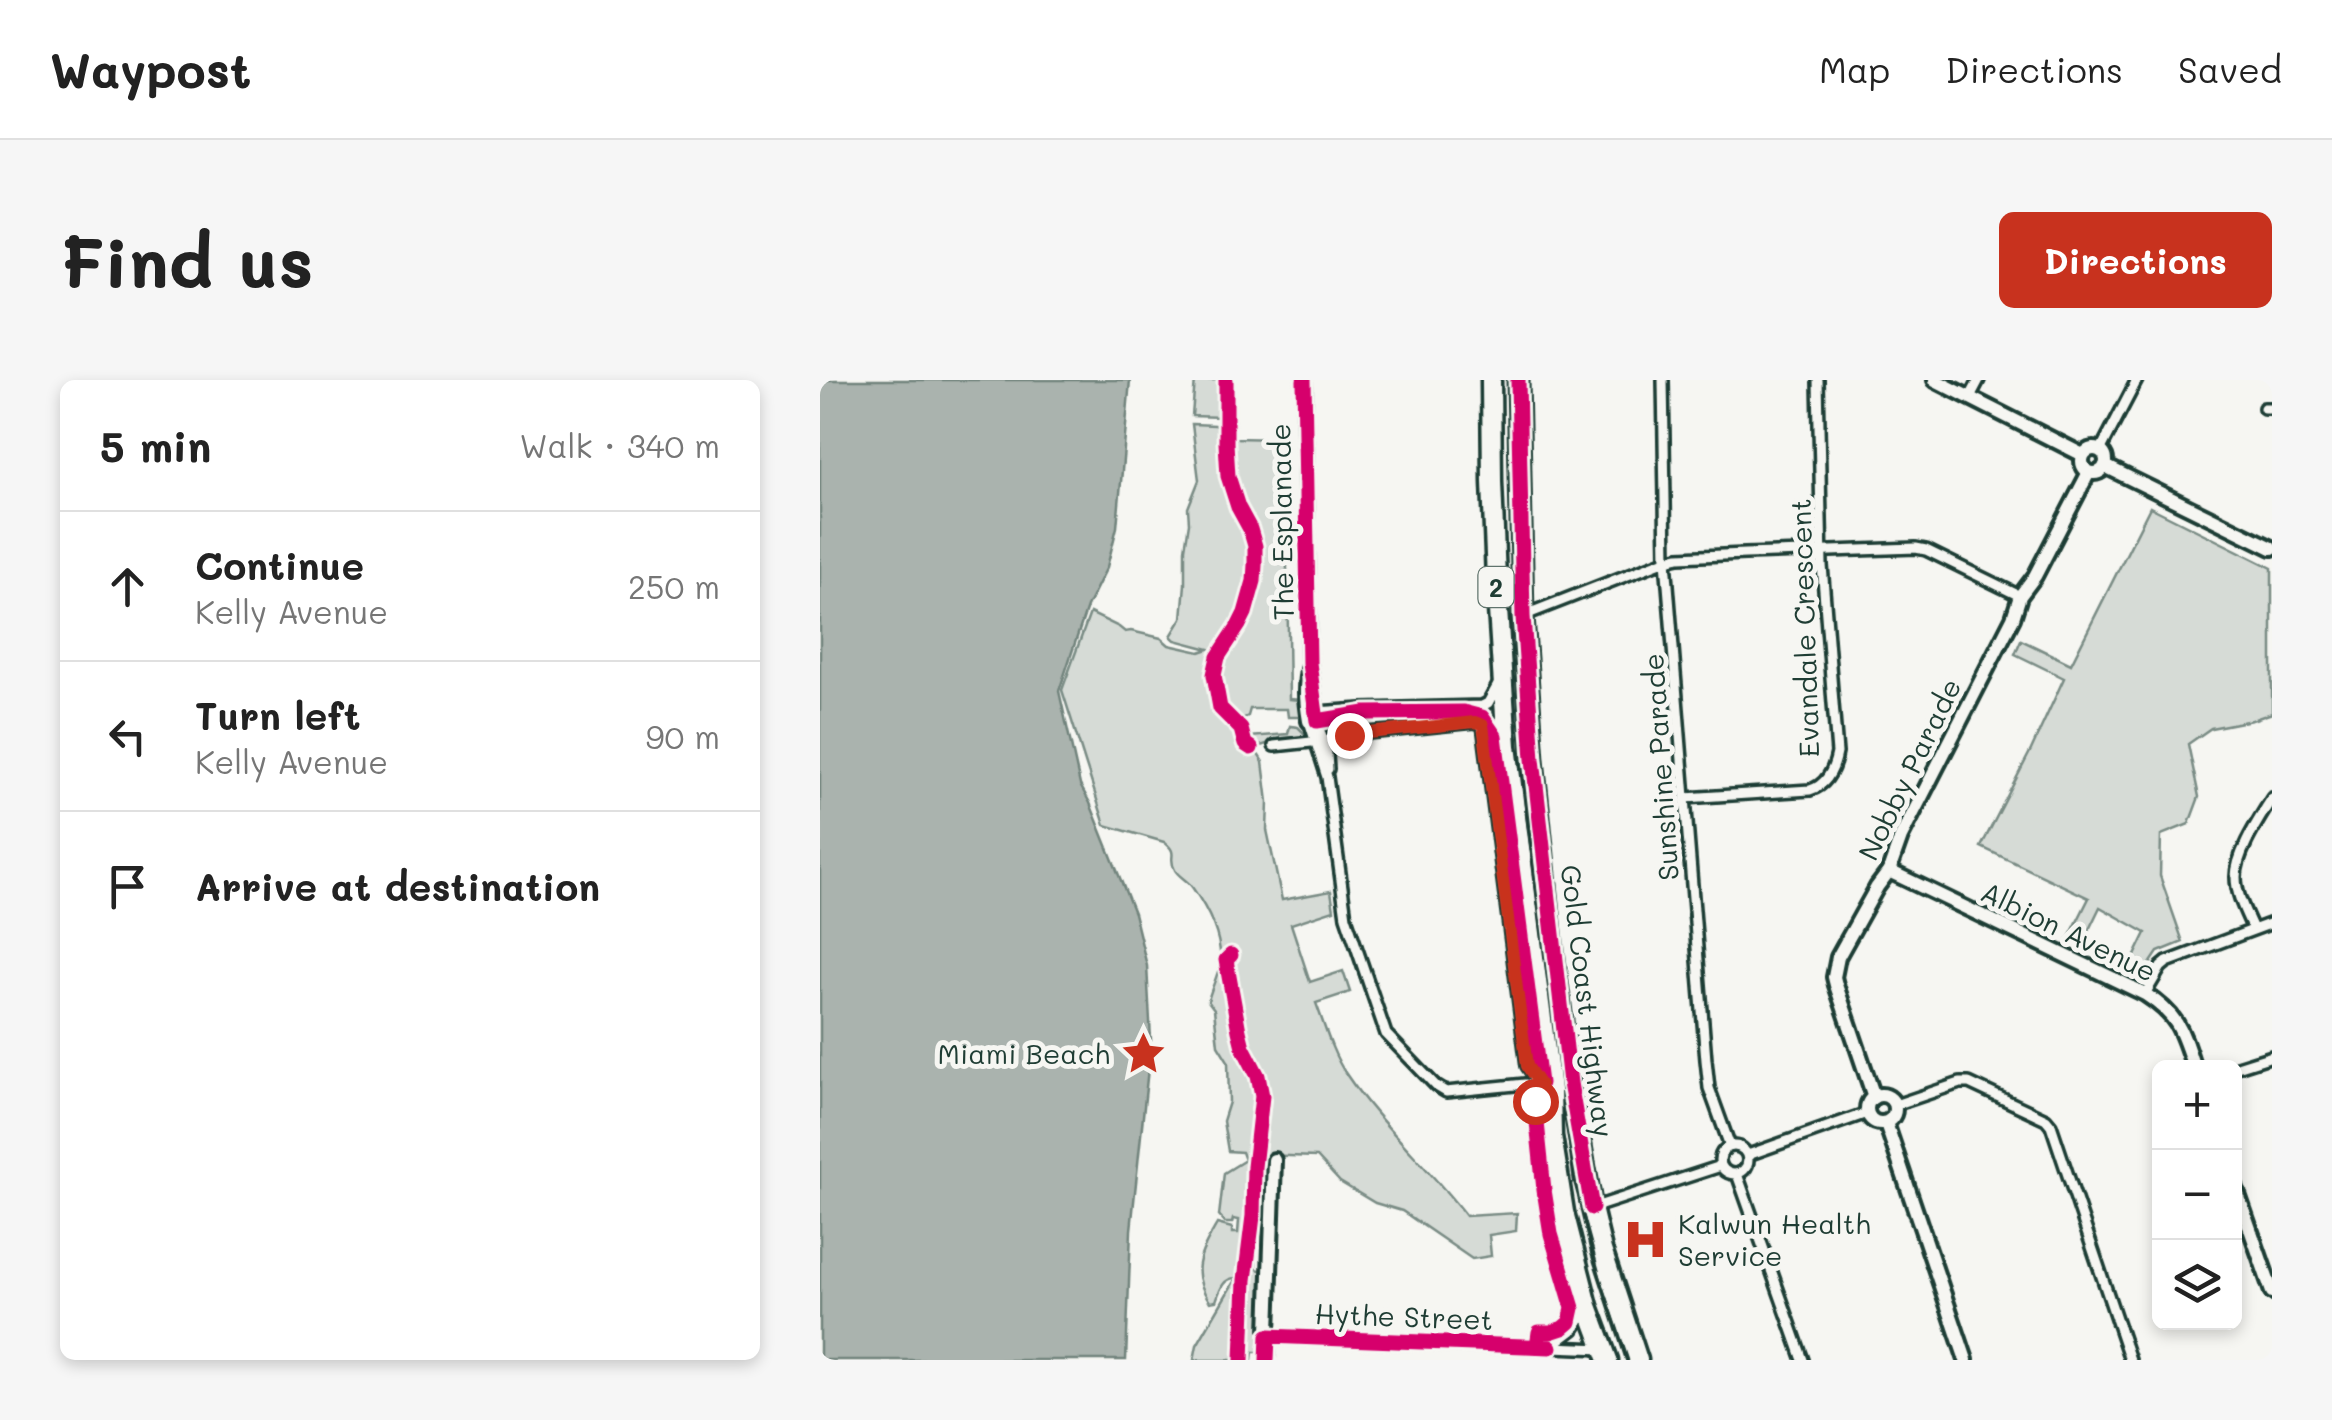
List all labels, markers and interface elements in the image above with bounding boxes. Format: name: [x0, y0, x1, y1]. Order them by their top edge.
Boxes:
text: Waypost: [50, 38, 251, 100]
text: Map: [1819, 46, 1890, 92]
text: Directions: [1945, 46, 2123, 92]
text: Saved: [2178, 46, 2282, 92]
button: Directions: [1999, 212, 2272, 308]
text: Find us: [60, 214, 314, 306]
text: 5 min: [100, 418, 211, 473]
street label: The Esplanade: [1261, 423, 1301, 621]
text: Walk · 340 m: [519, 424, 720, 466]
street label: Evandale Crescent: [1781, 498, 1827, 758]
text: Continue: [195, 540, 364, 590]
icon: ahead: [100, 559, 155, 614]
text: 250 m: [628, 565, 720, 607]
road number: 2: [1478, 567, 1514, 607]
text: Kelly Avenue: [195, 590, 388, 632]
street label: Sunshine Parade: [1634, 652, 1686, 882]
street label: Nobby Parade: [1849, 672, 1969, 866]
text: Turn left: [195, 690, 361, 740]
icon: left: [100, 709, 155, 764]
route end: [1327, 713, 1373, 759]
text: 90 m: [646, 715, 720, 757]
text: Kelly Avenue: [195, 740, 388, 782]
icon: arrive: [100, 859, 155, 914]
text: Arrive at destination: [195, 861, 600, 911]
street label: Gold Coast Highway: [1553, 863, 1623, 1139]
street label: Albion Avenue: [1975, 873, 2163, 989]
place icon: Miami Beach: [1119, 1029, 1167, 1077]
place label: Miami Beach: [937, 1035, 1110, 1071]
map controls: [2152, 1060, 2242, 1330]
button: +: [2152, 1060, 2242, 1150]
route start: [1513, 1079, 1559, 1125]
button: −: [2152, 1150, 2242, 1240]
place label: Kalwun Health Service: [1678, 1205, 1871, 1273]
hospital icon: Kalwun Health Service: [1621, 1215, 1669, 1263]
button: layers: [2152, 1240, 2242, 1330]
street label: Hythe Street: [1314, 1295, 1494, 1337]

